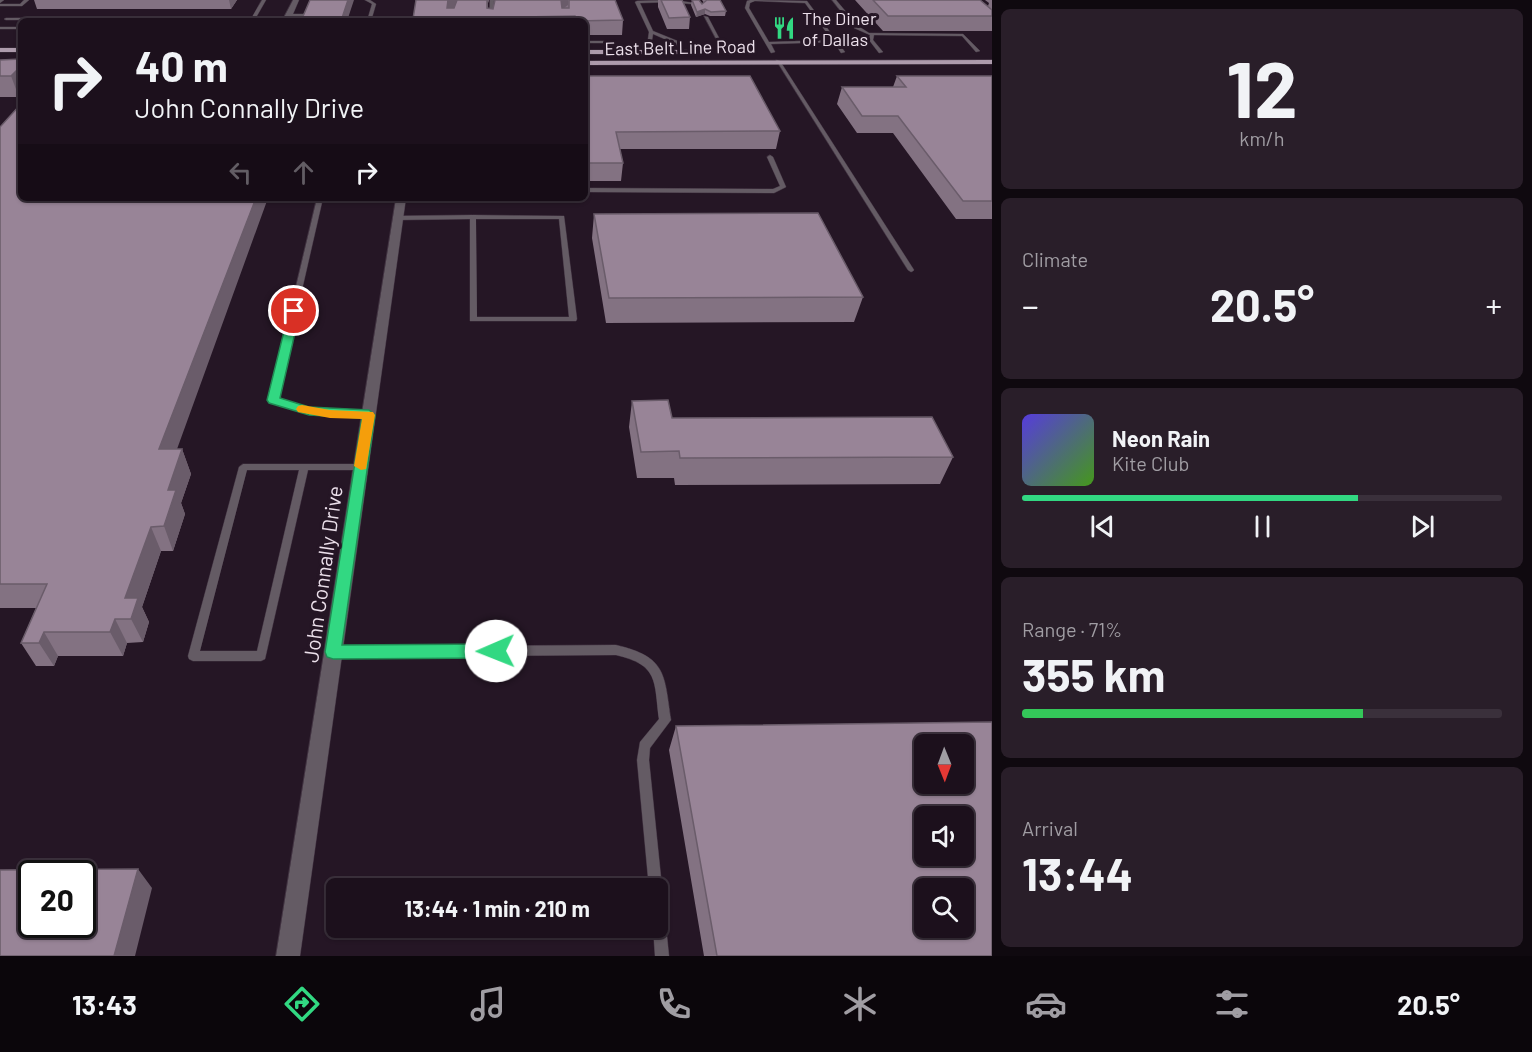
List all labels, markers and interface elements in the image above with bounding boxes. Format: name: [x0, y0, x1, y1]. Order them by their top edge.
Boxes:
place label: The Diner of Dallas: [802, 7, 877, 50]
restaurant icon: The Diner of Dallas: [771, 15, 797, 41]
street label: East Belt Line Road: [604, 35, 756, 59]
text: 40 m: [135, 40, 228, 90]
text: 12: [1226, 40, 1298, 134]
icon: right: [36, 42, 114, 120]
text: John Connally Drive: [135, 91, 364, 123]
text: km/h: [1239, 126, 1285, 150]
icon: left: [224, 156, 257, 189]
icon: ahead: [287, 156, 320, 189]
icon: right: [350, 156, 383, 189]
text: Climate: [1022, 247, 1088, 271]
text: 20.5°: [1210, 277, 1314, 331]
pin: [268, 285, 319, 336]
text: −: [1022, 285, 1039, 325]
text: +: [1486, 285, 1502, 325]
icon: arrive: [277, 294, 310, 327]
text: Neon Rain: [1112, 425, 1210, 451]
text: Kite Club: [1112, 451, 1189, 475]
street label: John Connally Drive: [297, 484, 347, 664]
icon: previous: [1086, 510, 1119, 543]
icon: pause: [1246, 510, 1279, 543]
icon: next: [1406, 510, 1439, 543]
text: Range · 71%: [1022, 617, 1122, 641]
position arrow: [464, 619, 528, 683]
text: 355 km: [1022, 647, 1165, 701]
north arrow: [914, 734, 974, 794]
map controls: [914, 734, 974, 938]
button: sound: [914, 806, 974, 866]
text: Arrival: [1022, 816, 1078, 840]
text: 13:44: [1022, 846, 1133, 900]
speed limit sign: 20: [18, 860, 96, 938]
button: search: [914, 878, 974, 938]
text: 13:44 · 1 min · 210 m: [404, 895, 590, 921]
icon: directions: [281, 983, 323, 1025]
icon: music: [467, 983, 509, 1025]
icon: phone: [653, 983, 695, 1025]
icon: climate: [839, 983, 881, 1025]
icon: car: [1025, 983, 1067, 1025]
icon: filters: [1211, 983, 1253, 1025]
text: 13:43: [72, 988, 137, 1020]
text: 20.5°: [1397, 988, 1460, 1020]

